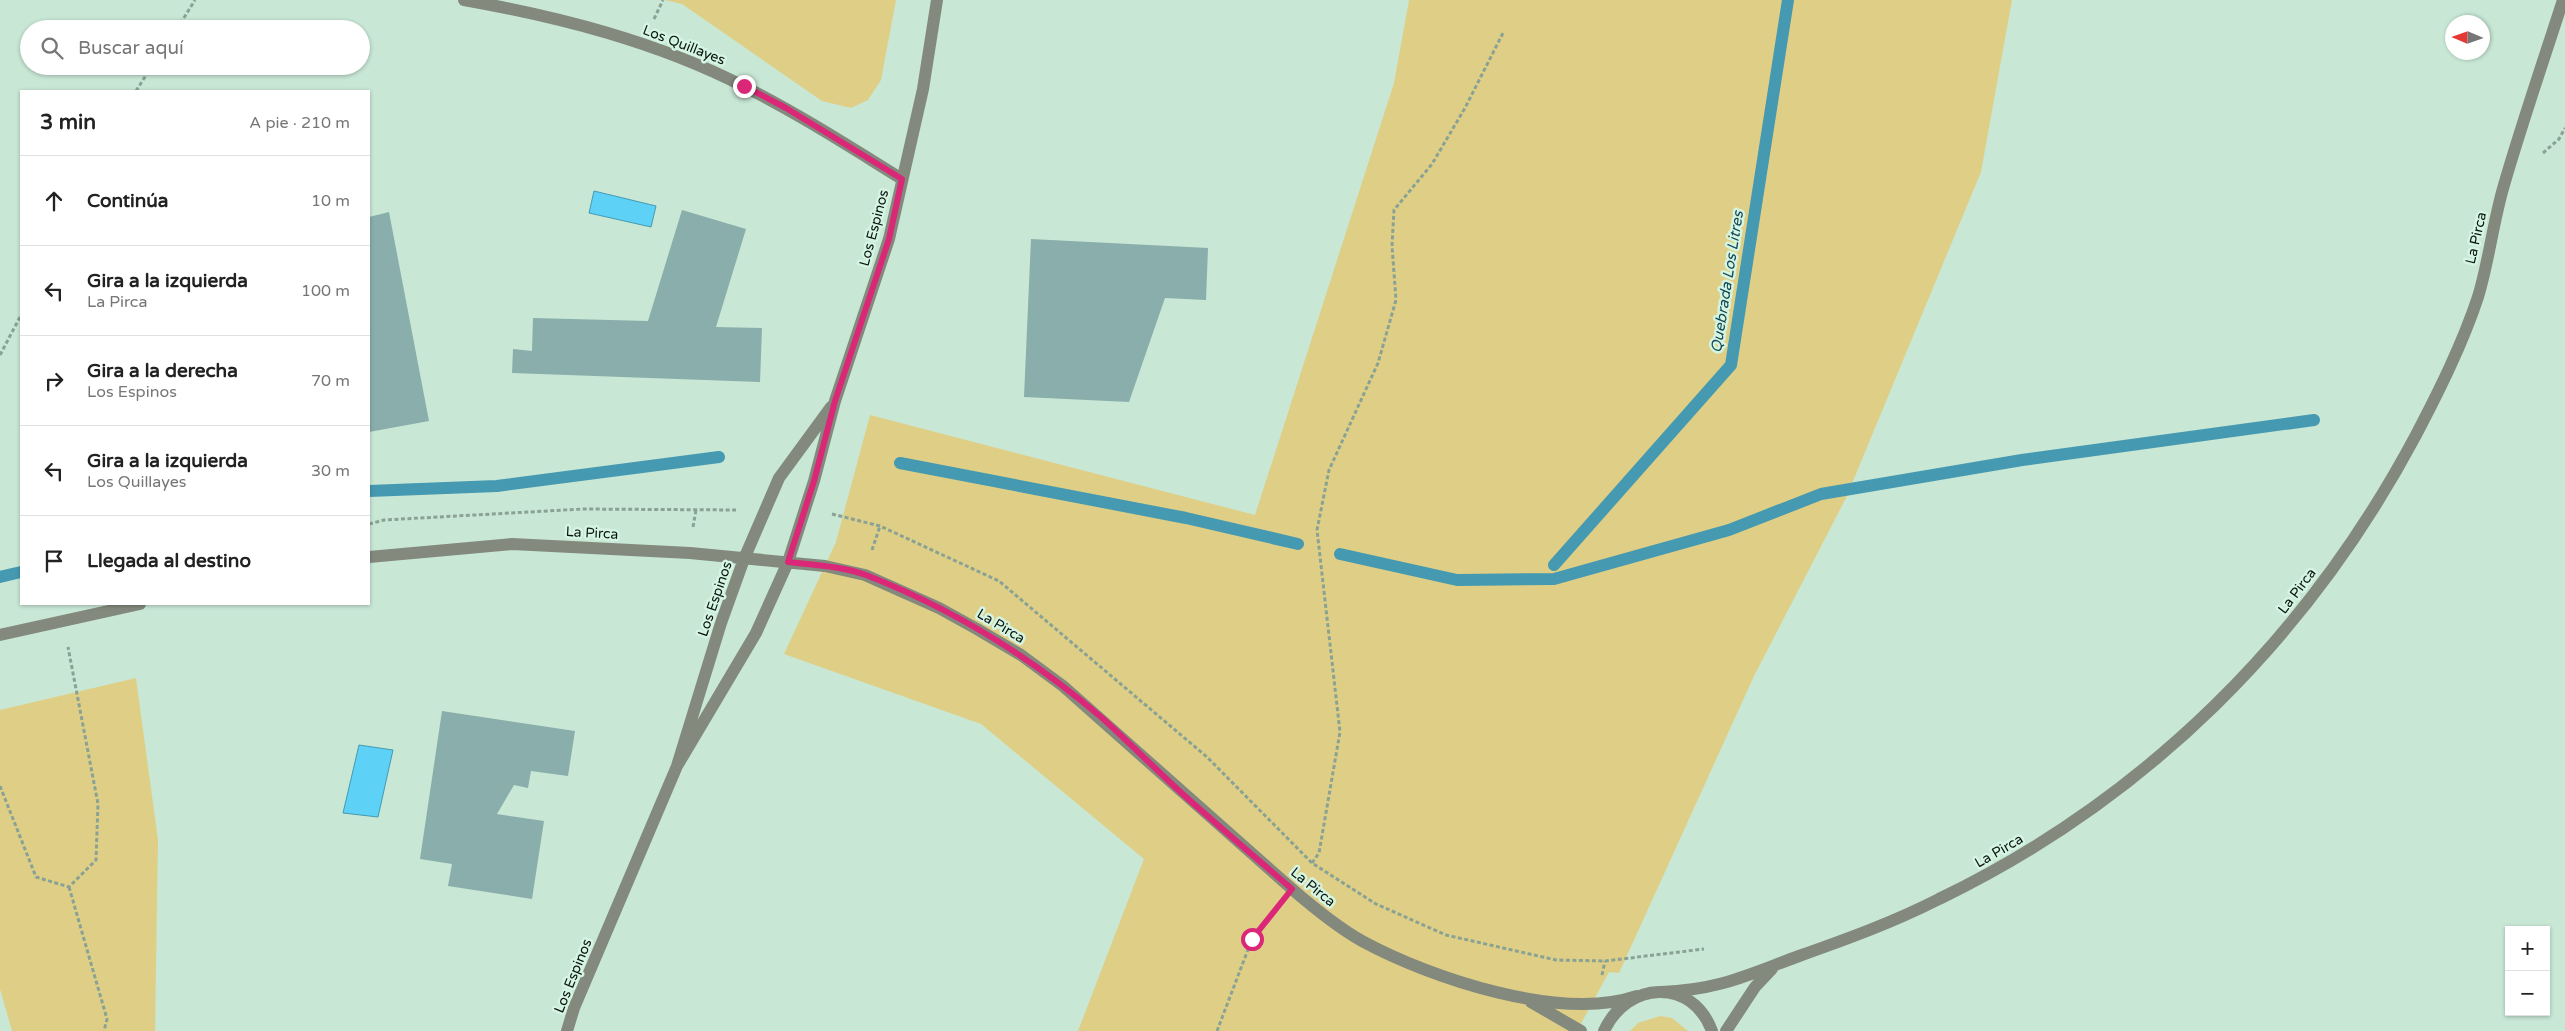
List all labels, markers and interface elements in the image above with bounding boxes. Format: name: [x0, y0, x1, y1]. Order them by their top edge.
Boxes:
north arrow: [2445, 15, 2490, 60]
search box: [20, 20, 370, 75]
street label: Los Quillayes: [640, 21, 728, 69]
icon: search: [38, 34, 66, 62]
text: Buscar aquí: [78, 37, 184, 59]
route end: [733, 75, 756, 98]
text: 3 min: [40, 110, 96, 135]
text: A pie · 210 m: [249, 113, 350, 133]
icon: ahead: [40, 187, 68, 215]
street label: Los Espinos: [856, 188, 892, 268]
text: Continúa: [87, 190, 169, 212]
text: 10 m: [311, 191, 350, 211]
water label: Quebrada Los Litres: [1707, 208, 1747, 354]
street label: La Pirca: [2462, 210, 2490, 266]
text: Gira a la izquierda: [87, 270, 248, 292]
icon: left: [40, 277, 68, 305]
text: 100 m: [301, 281, 350, 301]
text: La Pirca: [87, 292, 147, 312]
text: Gira a la derecha: [87, 360, 238, 382]
icon: right: [40, 367, 68, 395]
text: 70 m: [311, 371, 350, 391]
text: Los Espinos: [87, 382, 177, 402]
text: Gira a la izquierda: [87, 450, 248, 472]
icon: left: [40, 457, 68, 485]
text: 30 m: [311, 461, 350, 481]
text: Los Quillayes: [87, 472, 186, 492]
street label: La Pirca: [565, 523, 619, 543]
icon: arrive: [40, 547, 68, 575]
text: Llegada al destino: [87, 550, 251, 572]
street label: Los Espinos: [694, 559, 736, 639]
street label: La Pirca: [2274, 565, 2320, 617]
street label: La Pirca: [974, 605, 1028, 647]
street label: La Pirca: [1972, 830, 2026, 872]
street label: La Pirca: [1287, 864, 1339, 910]
map controls: [2505, 926, 2550, 1016]
button: +: [2505, 926, 2550, 971]
route start: [1241, 928, 1264, 951]
street label: Los Espinos: [550, 936, 596, 1016]
button: −: [2505, 971, 2550, 1016]

